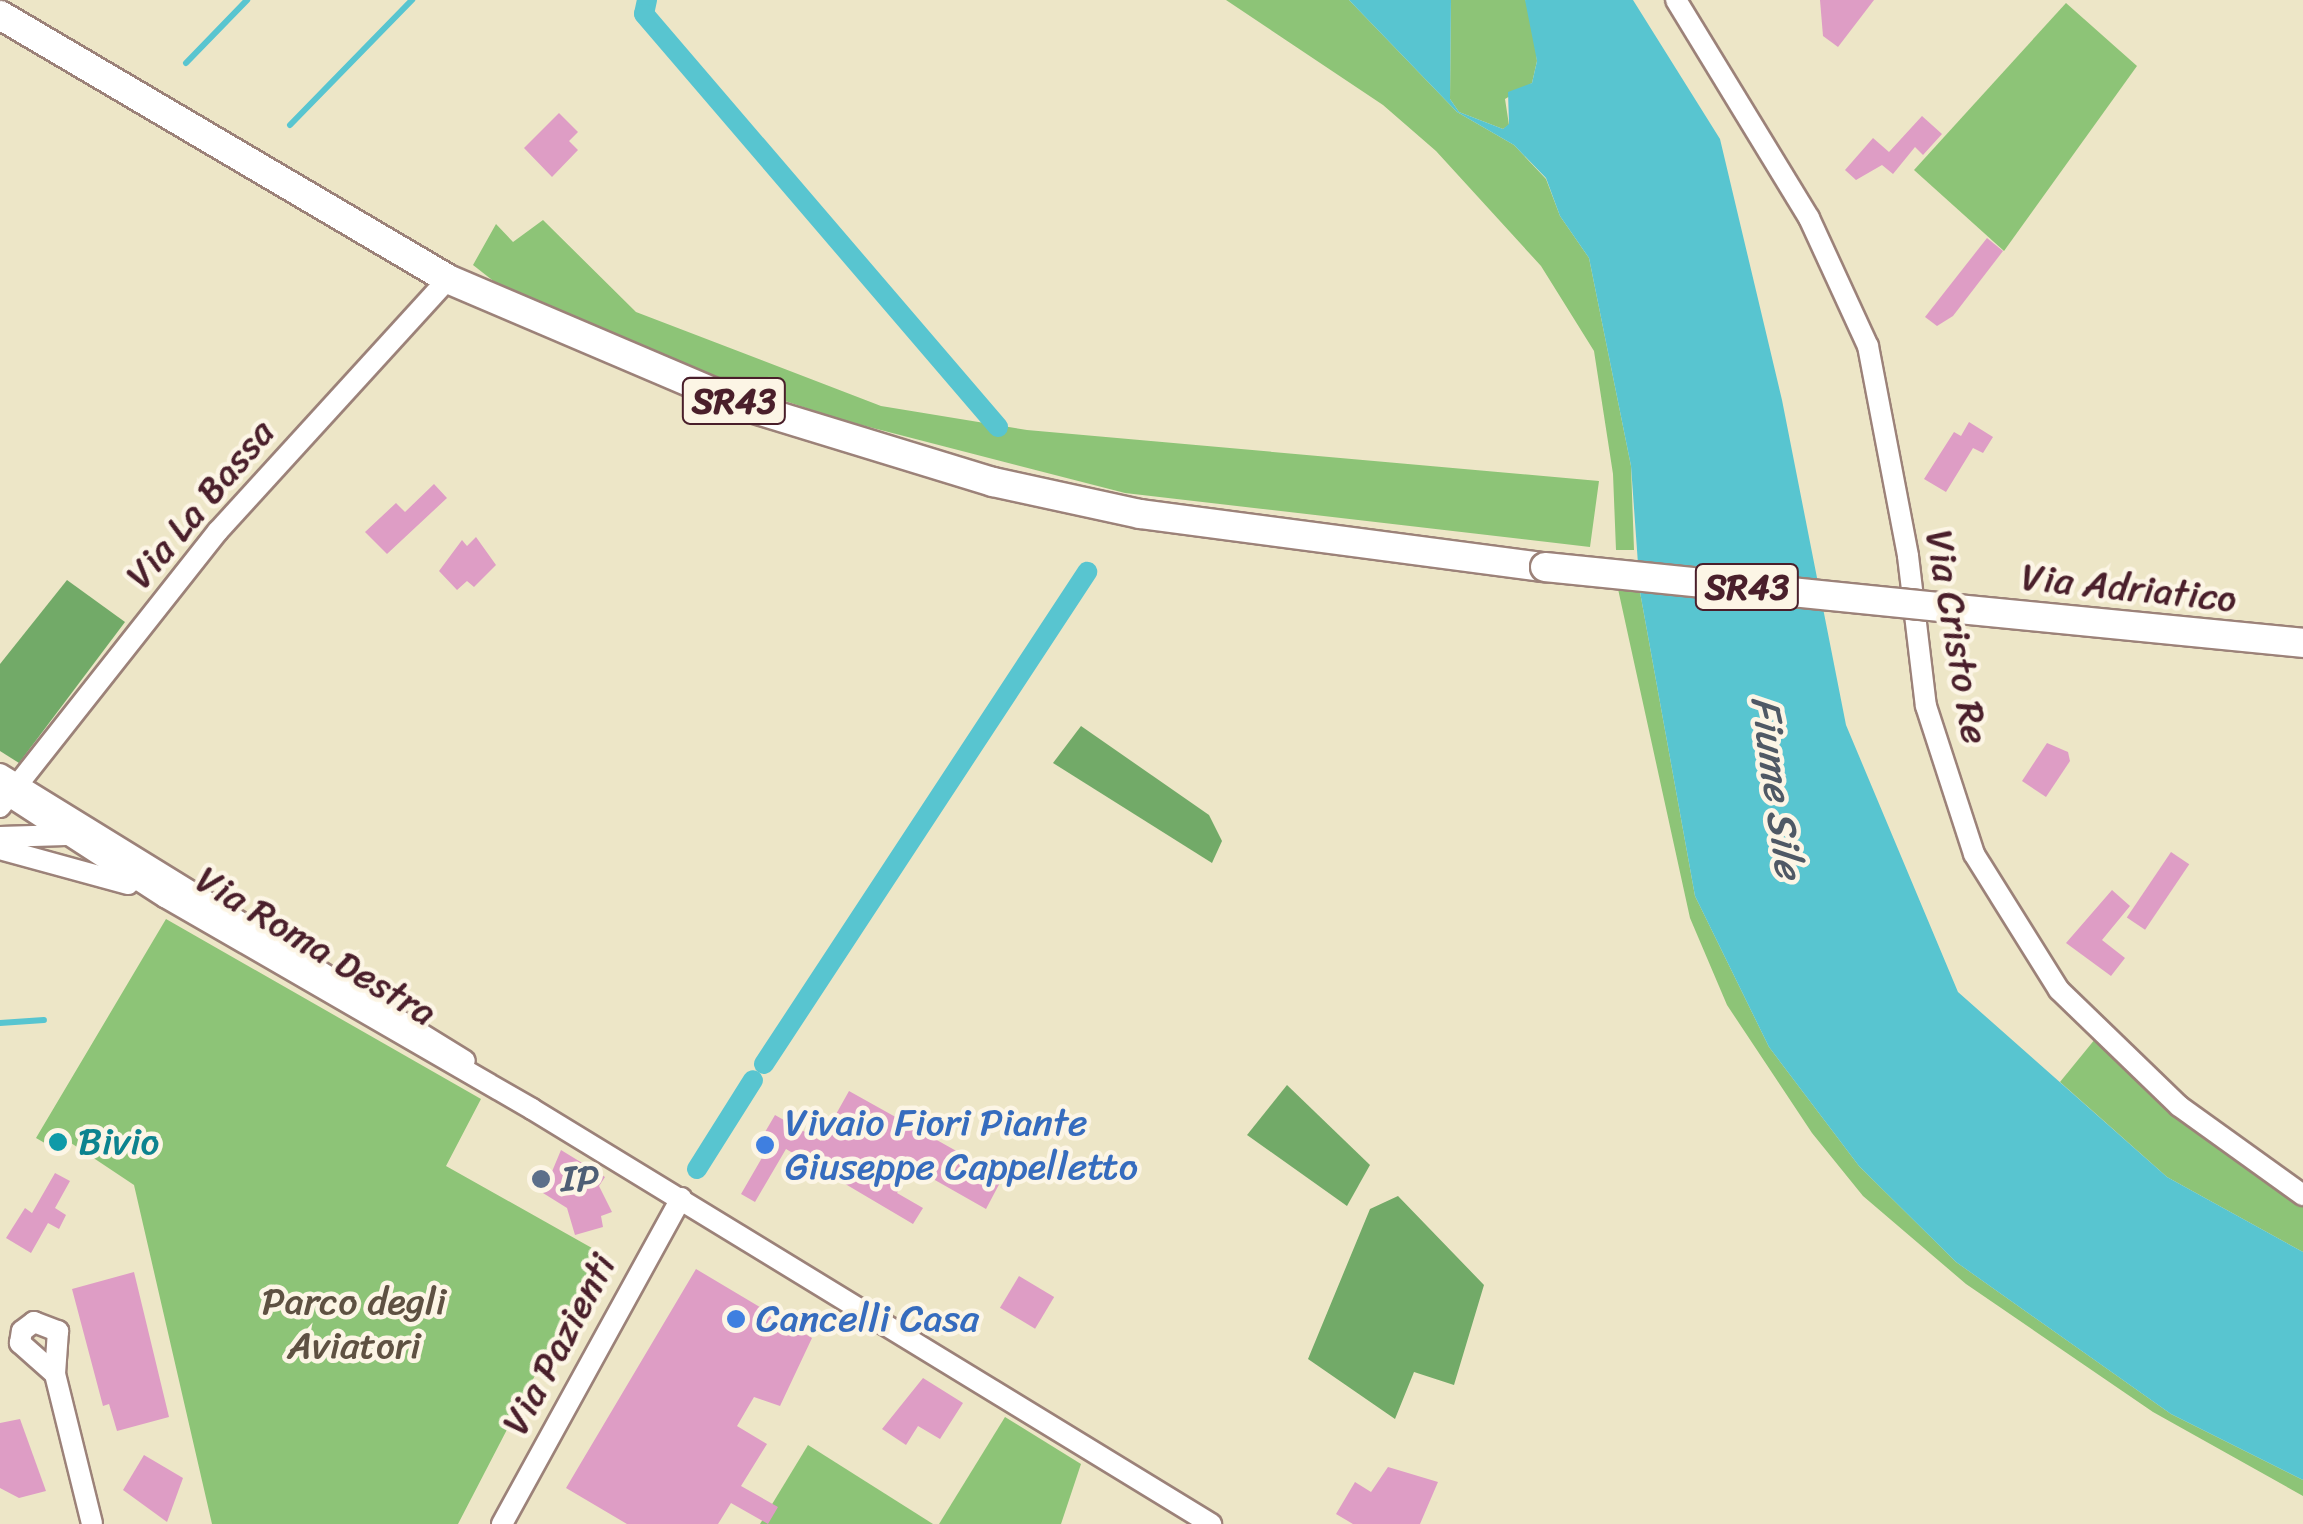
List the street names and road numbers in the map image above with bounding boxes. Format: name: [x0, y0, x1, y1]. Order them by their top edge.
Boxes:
road number: SR43: [682, 371, 786, 431]
street label: Via La Bassa: [116, 411, 284, 597]
street label: Via Cristo Re: [1916, 526, 1998, 748]
street label: Via Adriatico: [2019, 554, 2239, 622]
road number: SR43: [1694, 557, 1800, 617]
street label: Via Roma Destra: [187, 856, 445, 1036]
street label: Via Pazienti: [493, 1246, 625, 1442]

